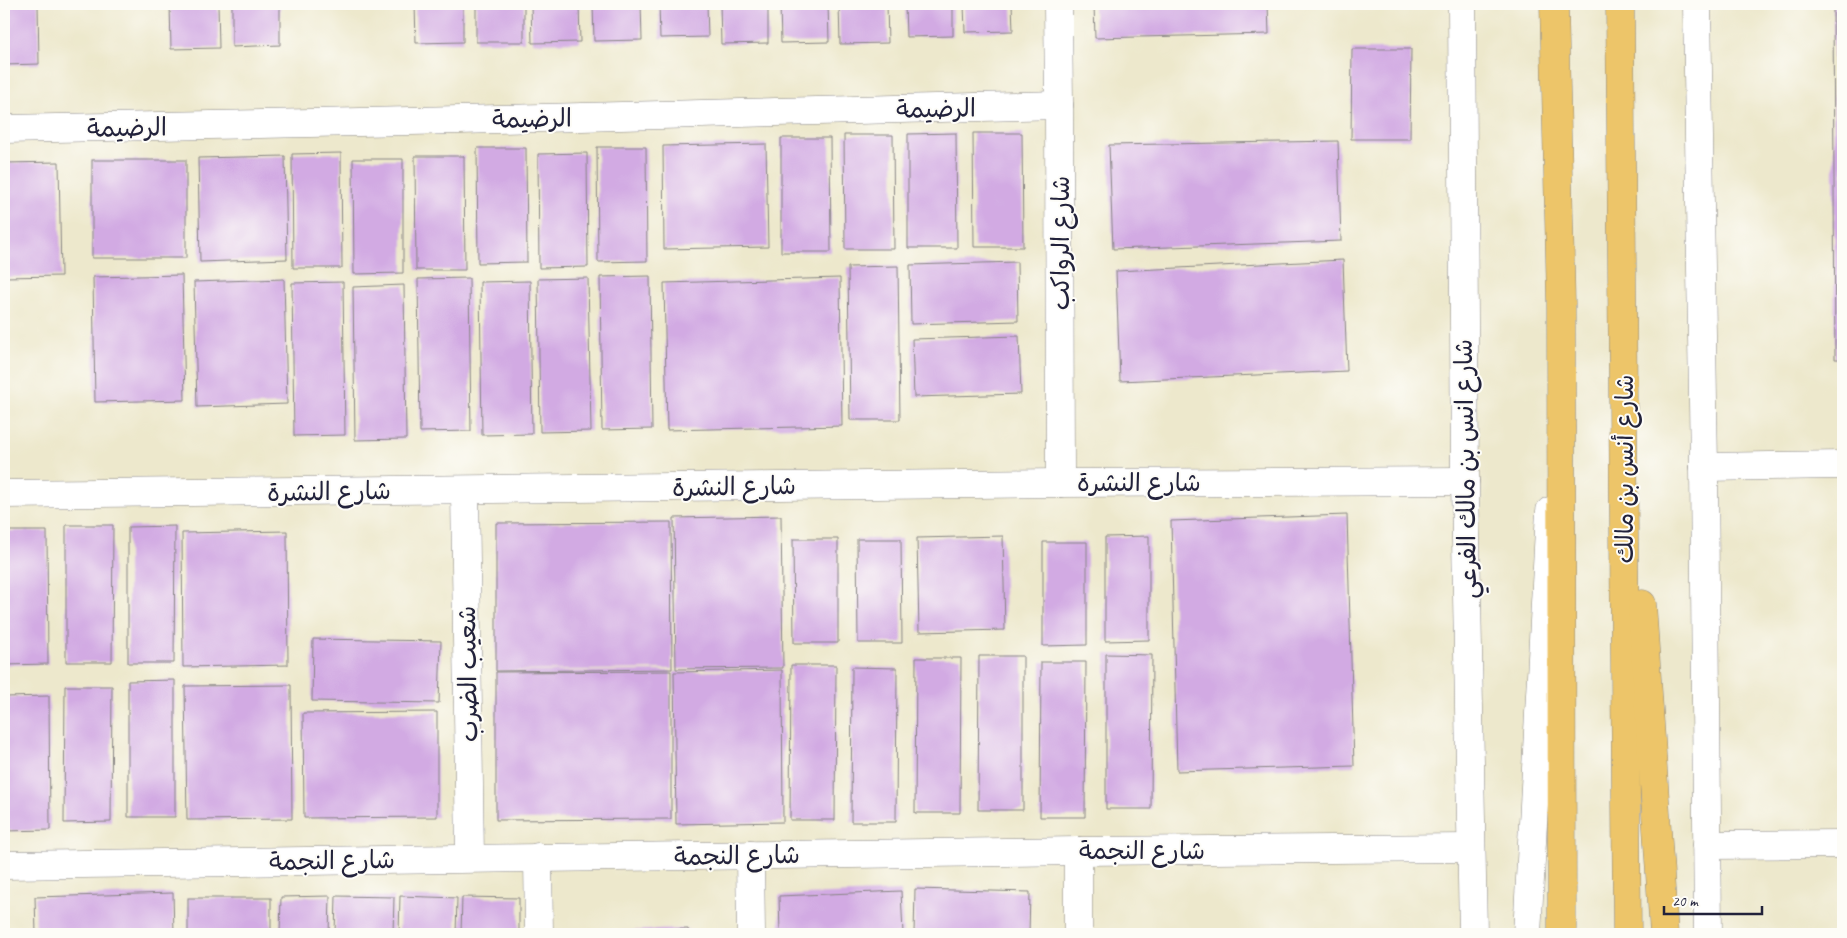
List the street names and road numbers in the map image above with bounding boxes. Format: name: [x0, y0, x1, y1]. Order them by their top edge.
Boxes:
street label: الرضيمة: [896, 92, 976, 126]
street label: الرضيمة: [492, 102, 572, 136]
street label: الرضيمة: [87, 111, 167, 145]
street label: شارع الرواكب: [1045, 176, 1078, 310]
street label: شارع انس بن مالك الفرعي: [1448, 339, 1489, 599]
street label: شارع أنس بن مالك: [1609, 374, 1642, 564]
street label: شارع النشرة: [1077, 467, 1201, 500]
street label: شارع النشرة: [672, 470, 796, 505]
street label: شارع النشرة: [267, 475, 391, 510]
street label: شعيب الضرب: [451, 606, 485, 742]
street label: شارع النجمة: [1079, 835, 1205, 868]
street label: شارع النجمة: [674, 839, 800, 874]
street label: شارع النجمة: [269, 844, 395, 879]

